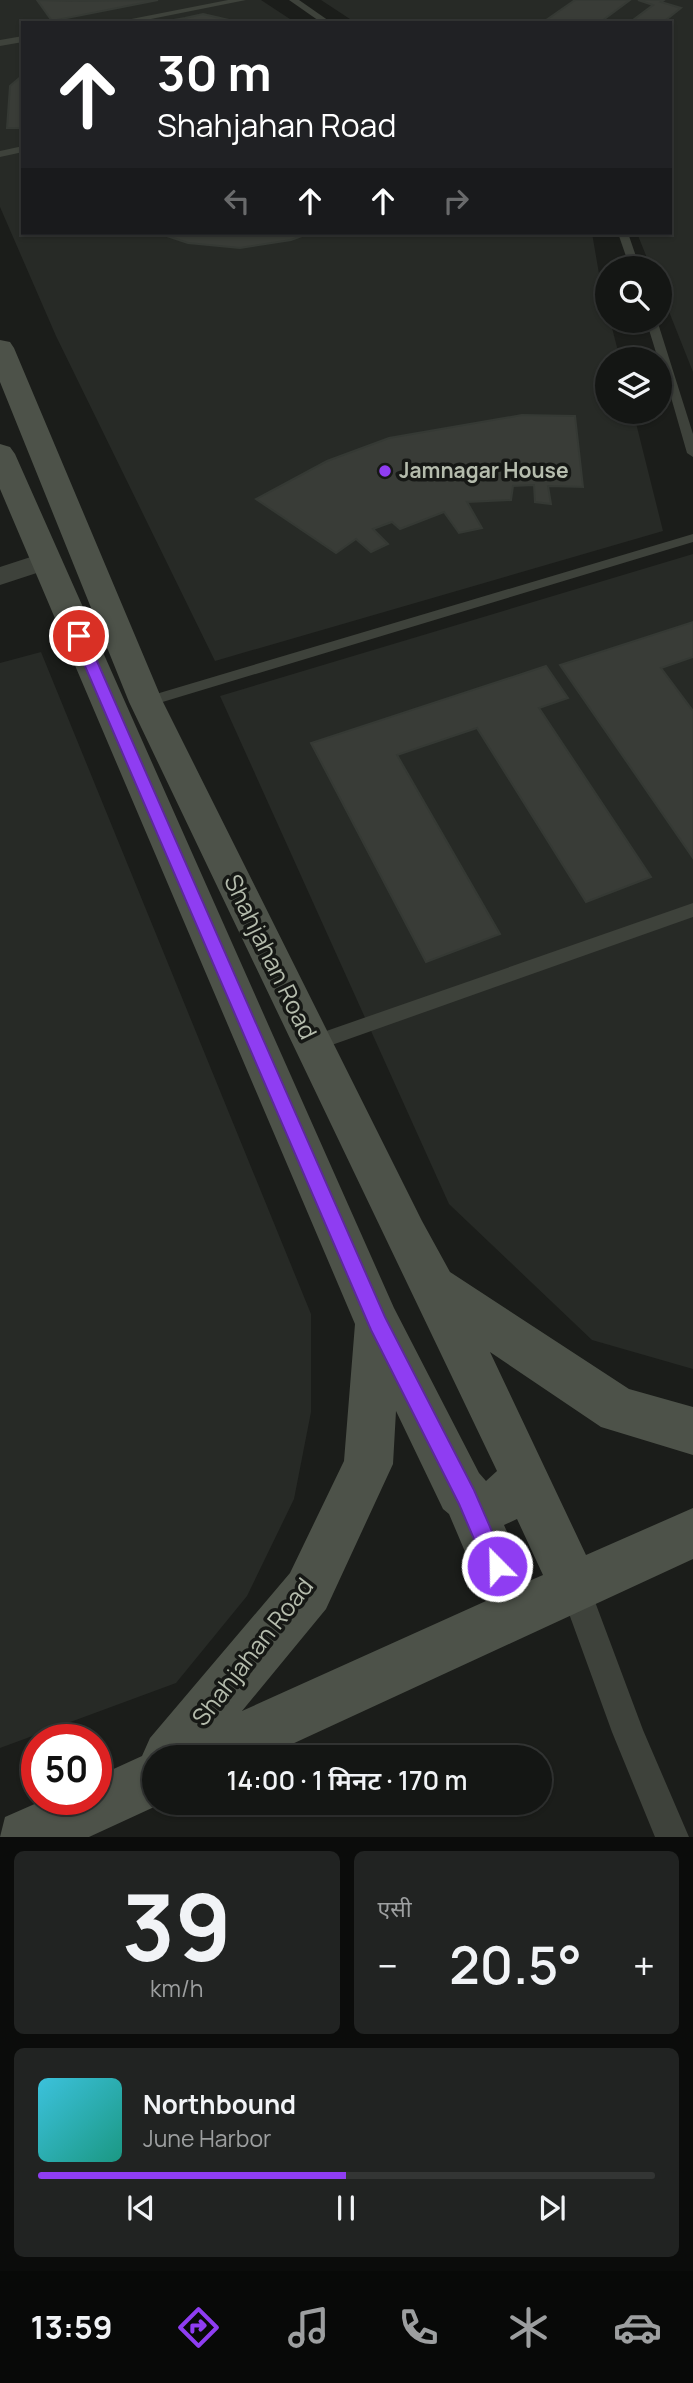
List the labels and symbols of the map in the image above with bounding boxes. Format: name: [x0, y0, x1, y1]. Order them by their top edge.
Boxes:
place label: Jamnagar House: [399, 456, 569, 484]
marker: Jamnagar House: [377, 463, 393, 479]
pin: [49, 606, 109, 666]
street label: Shahjahan Road: [217, 868, 326, 1044]
position arrow: [460, 1529, 534, 1603]
street label: Shahjahan Road: [184, 1570, 320, 1732]
speed limit sign: 50: [21, 1724, 112, 1815]

